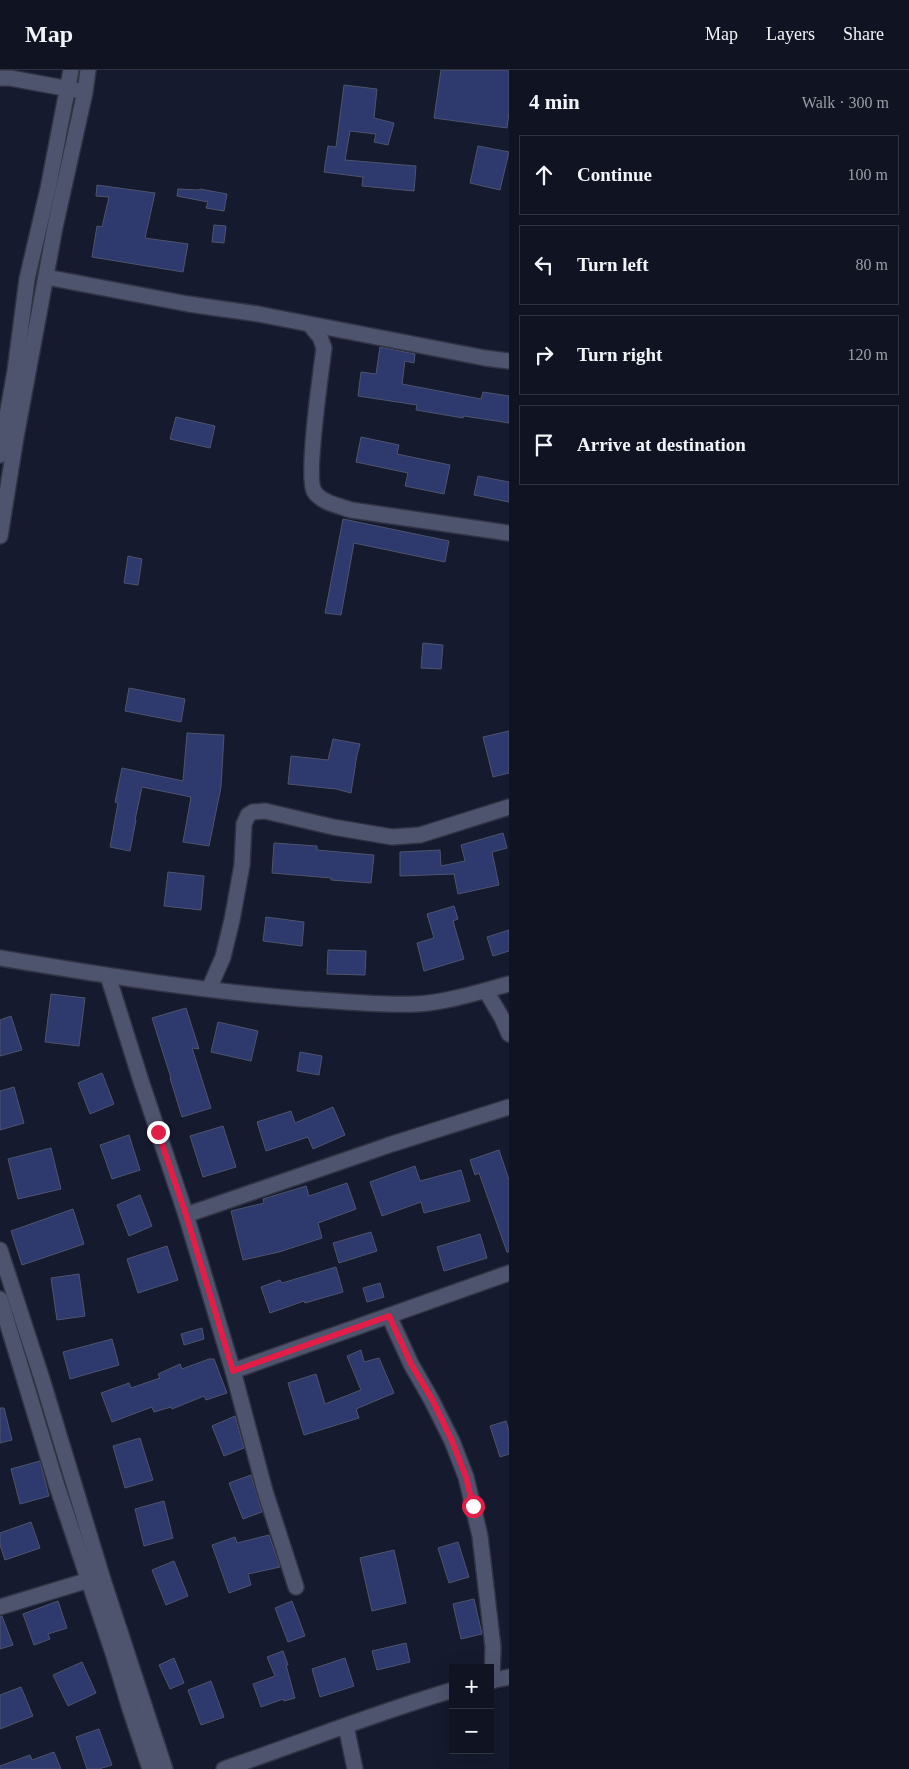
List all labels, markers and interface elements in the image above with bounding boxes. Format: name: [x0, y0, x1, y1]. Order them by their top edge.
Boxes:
text: Map: [25, 21, 73, 47]
text: Map: [705, 24, 738, 44]
text: Layers: [766, 24, 815, 44]
text: Share: [843, 24, 884, 44]
text: 4 min: [529, 90, 580, 114]
text: Walk · 300 m: [802, 94, 889, 111]
icon: ahead: [530, 161, 558, 189]
text: Continue: [577, 164, 652, 185]
text: 100 m: [848, 166, 888, 183]
icon: left: [530, 251, 558, 279]
text: Turn left: [577, 254, 649, 275]
text: 80 m: [856, 256, 888, 273]
icon: right: [530, 341, 558, 369]
text: Turn right: [577, 344, 662, 365]
text: 120 m: [848, 346, 888, 363]
icon: arrive: [530, 431, 558, 459]
text: Arrive at destination: [577, 434, 746, 455]
route end: [147, 1121, 170, 1144]
route start: [462, 1495, 485, 1518]
map controls: [449, 1664, 494, 1754]
button: +: [449, 1664, 494, 1709]
button: −: [449, 1709, 494, 1754]

